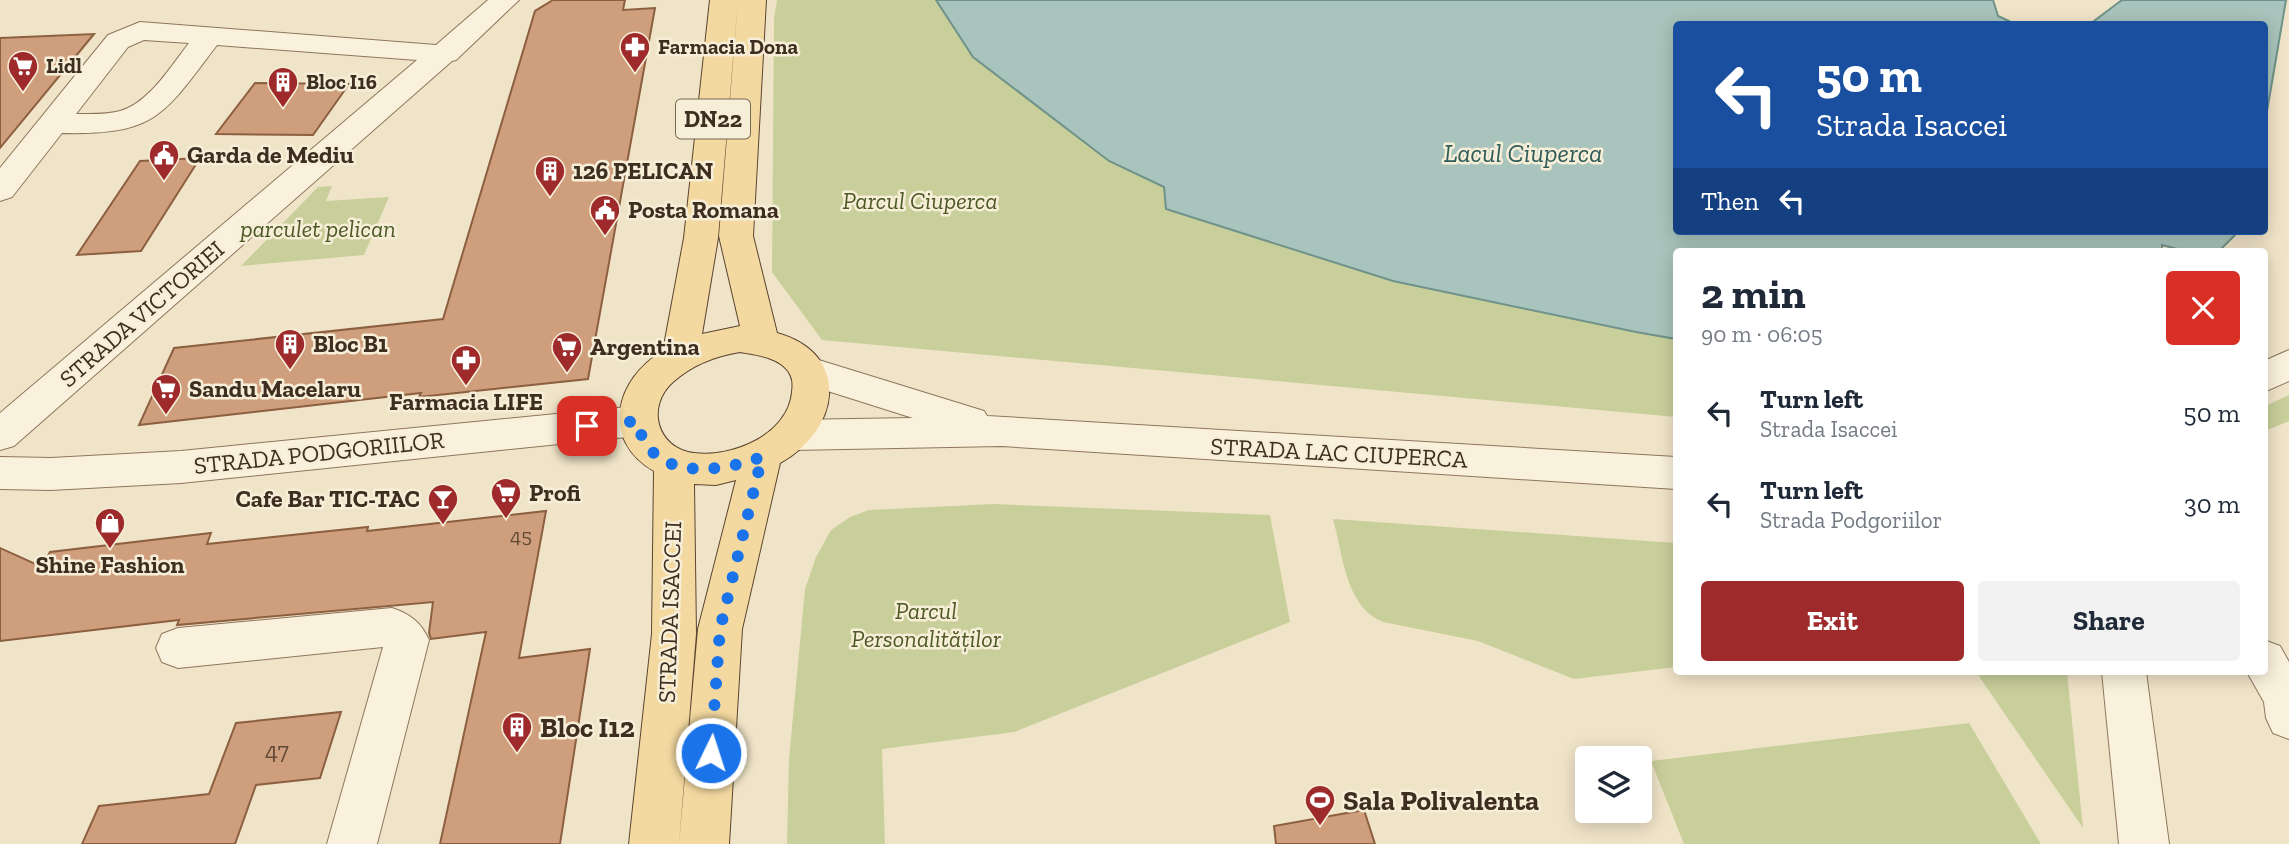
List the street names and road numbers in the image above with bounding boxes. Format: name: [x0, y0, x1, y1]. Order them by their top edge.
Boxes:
road number: DN22: [676, 100, 750, 138]
street label: STRADA VICTORIEI: [53, 234, 230, 393]
street label: STRADA PODGORIILOR: [192, 425, 446, 480]
street label: STRADA LAC CIUPERCA: [1210, 431, 1469, 474]
street label: STRADA ISACCEI: [652, 520, 687, 704]

